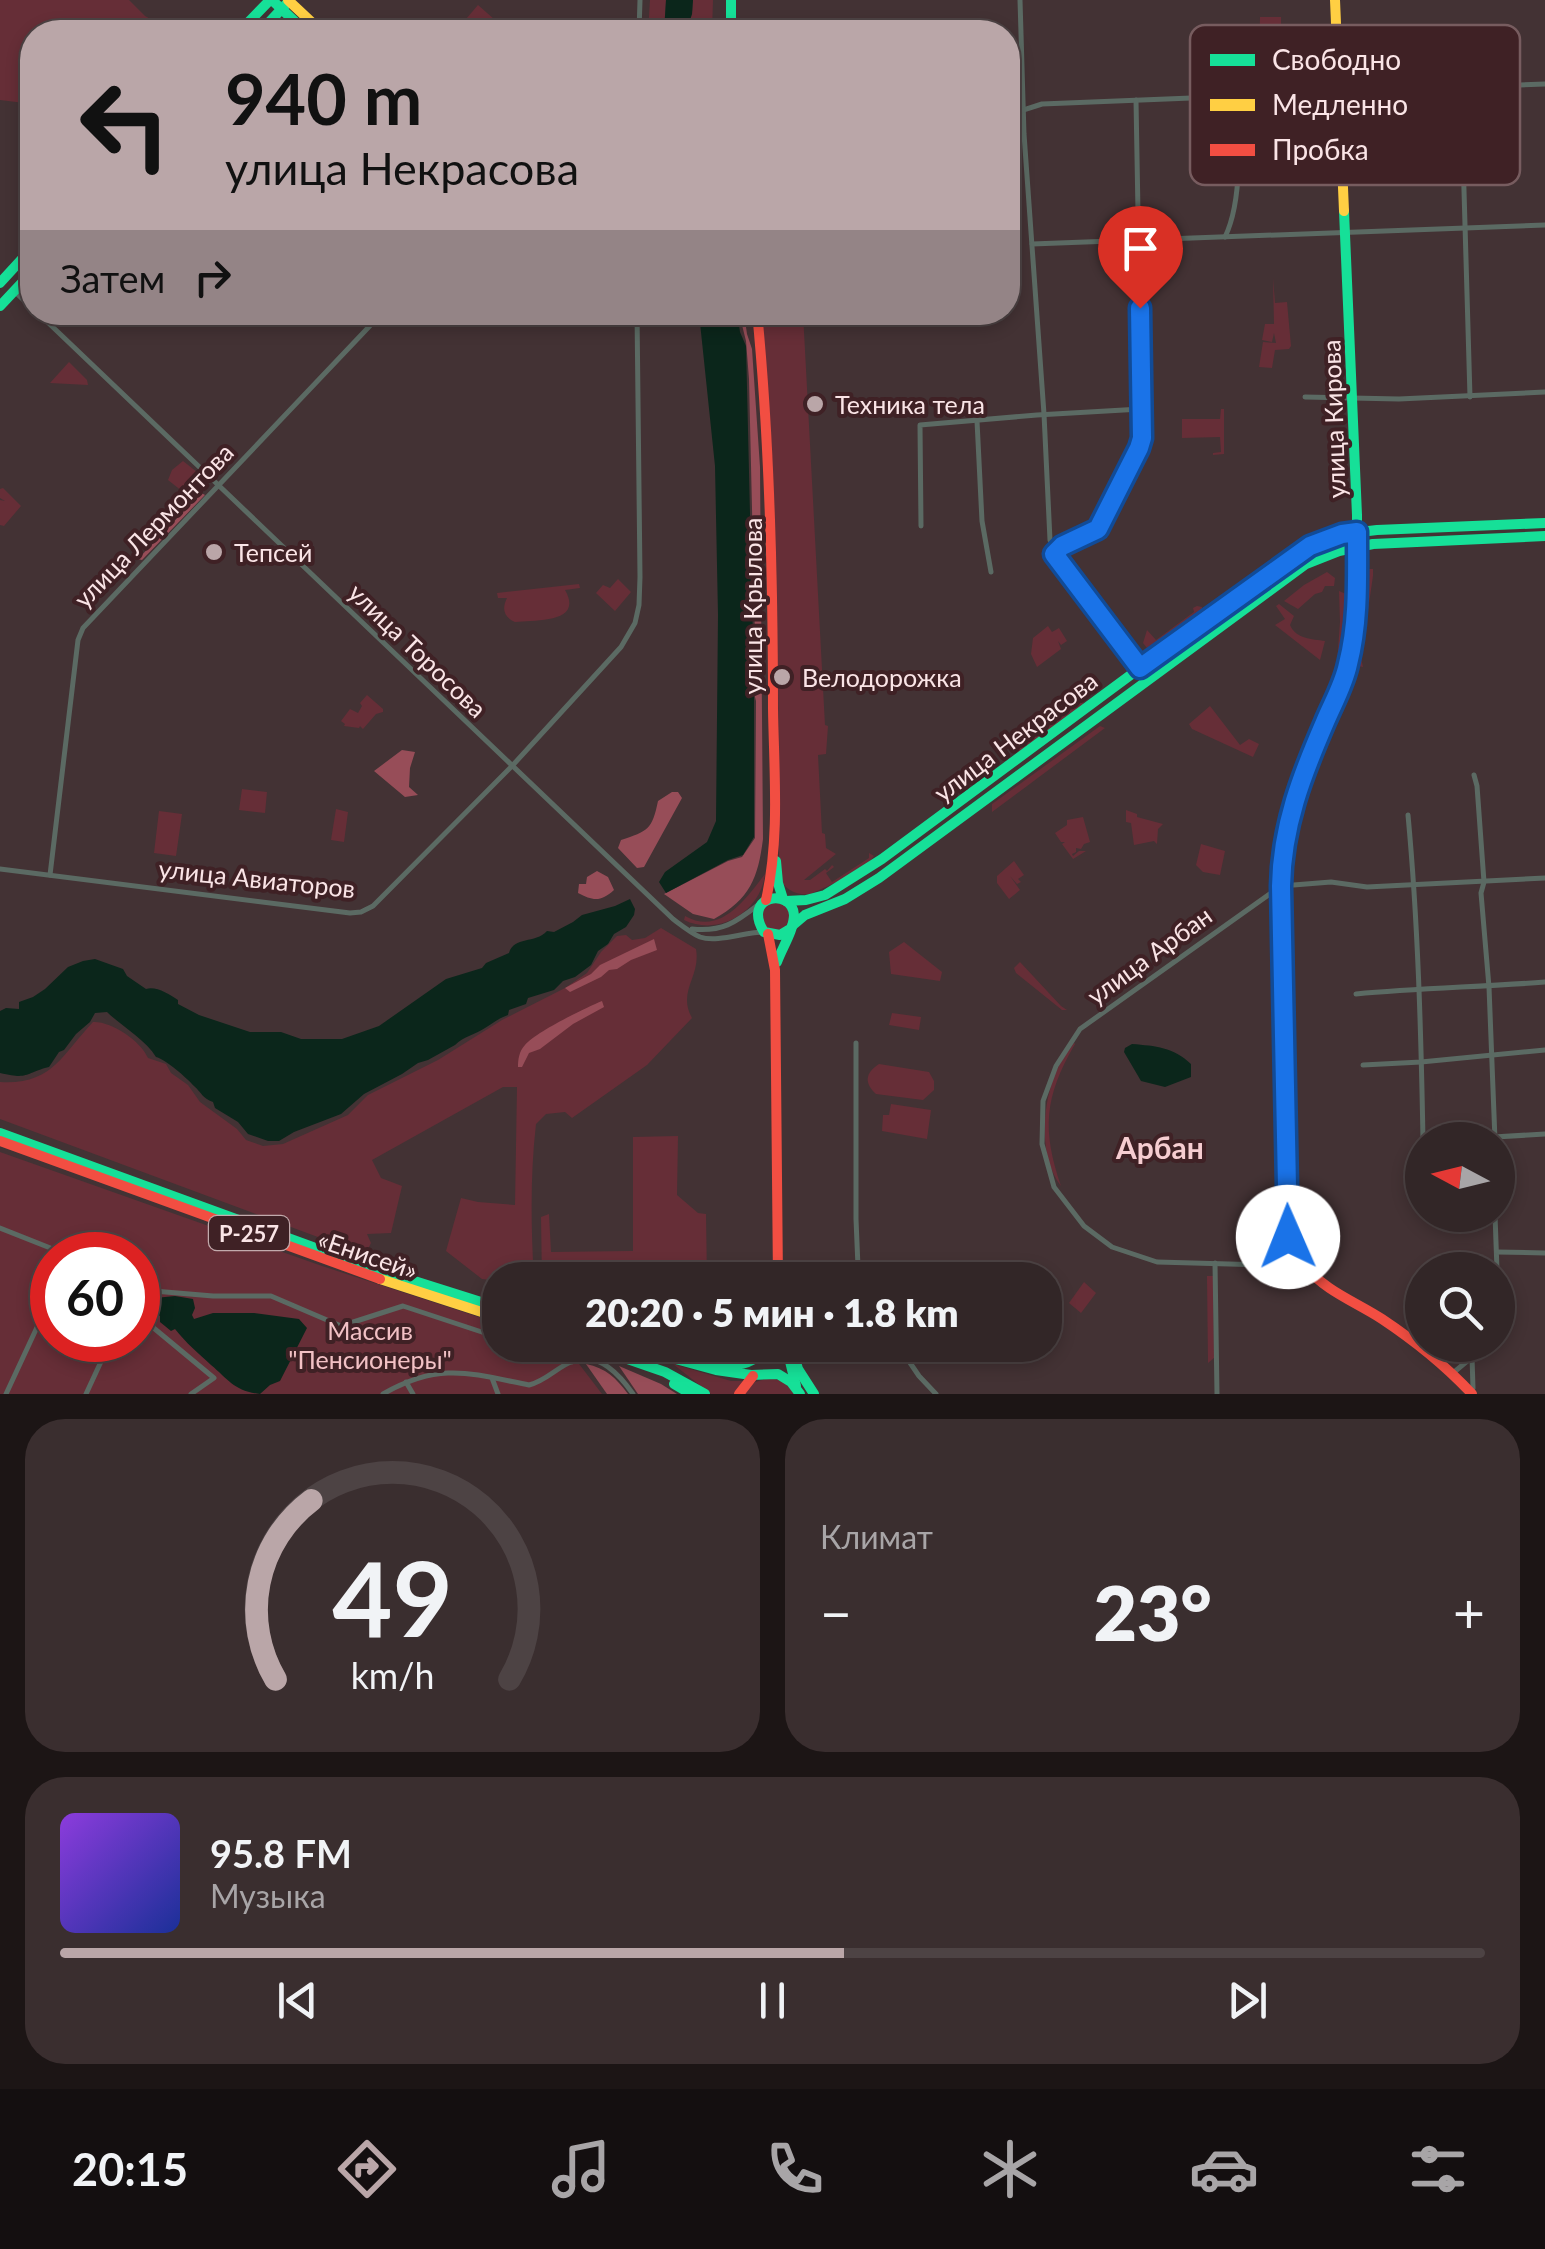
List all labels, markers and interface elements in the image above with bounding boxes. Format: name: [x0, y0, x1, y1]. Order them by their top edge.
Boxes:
legend: [1190, 25, 1520, 185]
text: Свободно: [1272, 42, 1401, 76]
text: 940 m: [225, 56, 422, 140]
icon: left: [60, 60, 190, 190]
text: Медленно: [1272, 87, 1408, 121]
text: Пробка: [1272, 132, 1369, 166]
text: улица Некрасова: [225, 141, 579, 195]
pin: [1098, 206, 1183, 309]
icon: arrive: [1113, 221, 1168, 276]
icon: right: [185, 250, 240, 305]
text: Затем: [60, 255, 165, 301]
street label: улица Кирова: [1315, 339, 1351, 499]
place label: Техника тела: [835, 389, 985, 419]
marker: Техника тела: [804, 393, 826, 415]
street label: улица Лермонтова: [67, 437, 239, 613]
street label: улица Крылова: [737, 518, 767, 694]
place label: Тепсей: [234, 537, 312, 567]
marker: Тепсей: [203, 541, 225, 563]
street label: улица Торосова: [343, 577, 493, 723]
place label: Велодорожка: [802, 662, 962, 692]
street label: улица Некрасова: [927, 665, 1103, 807]
marker: Велодорожка: [771, 666, 793, 688]
street label: улица Авиаторов: [157, 853, 357, 903]
street label: улица Арбан: [1081, 900, 1217, 1010]
north arrow: [1405, 1122, 1515, 1232]
map controls: [1405, 1122, 1515, 1362]
district label: Арбан: [1115, 1129, 1204, 1165]
position arrow: [1236, 1185, 1340, 1289]
road number: Р-257: [209, 1216, 289, 1250]
street label: «Енисей»: [314, 1223, 422, 1285]
speed limit sign: 60: [30, 1232, 160, 1362]
button: search: [1405, 1252, 1515, 1362]
text: 20:20 · 5 мин · 1.8 km: [585, 1289, 959, 1335]
park label: Массив "Пенсионеры": [288, 1315, 452, 1374]
text: Климат: [820, 1517, 933, 1556]
text: 49: [332, 1534, 453, 1659]
text: 23°: [1093, 1567, 1212, 1657]
text: −: [820, 1579, 852, 1645]
text: +: [1453, 1579, 1485, 1645]
text: km/h: [351, 1654, 434, 1697]
text: 95.8 FM: [210, 1830, 352, 1876]
text: Музыка: [210, 1876, 326, 1915]
icon: previous: [270, 1973, 325, 2028]
icon: pause: [745, 1973, 800, 2028]
icon: next: [1220, 1973, 1275, 2028]
icon: directions: [332, 2134, 402, 2204]
icon: music: [546, 2134, 616, 2204]
icon: phone: [760, 2134, 830, 2204]
icon: climate: [975, 2134, 1045, 2204]
icon: car: [1189, 2134, 1259, 2204]
icon: filters: [1403, 2134, 1473, 2204]
text: 20:15: [72, 2142, 188, 2196]

